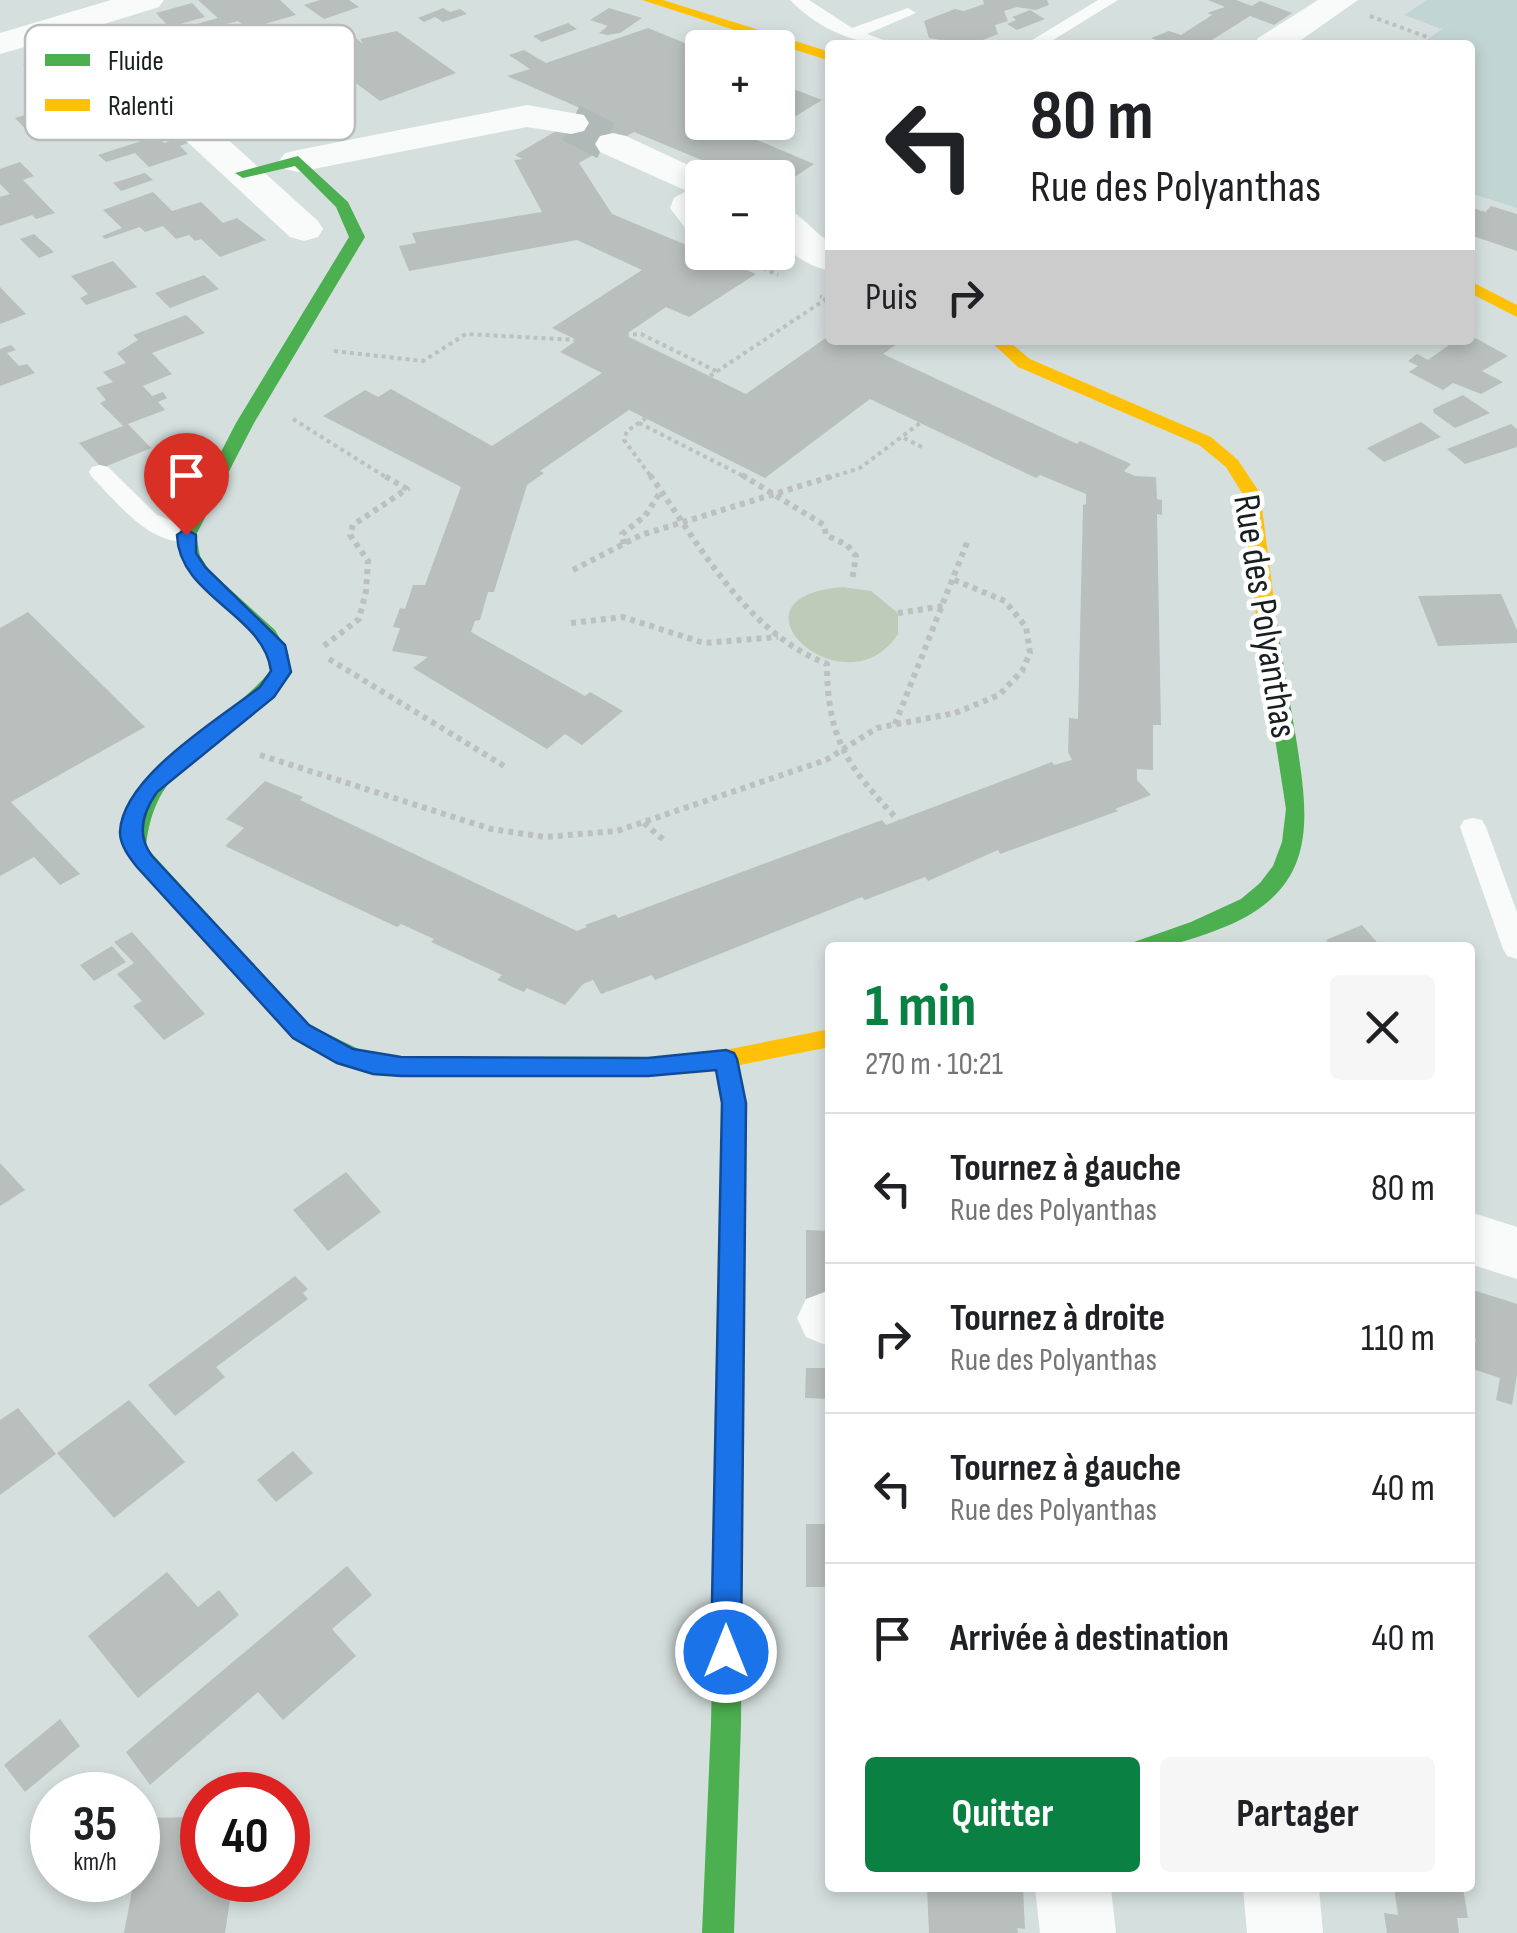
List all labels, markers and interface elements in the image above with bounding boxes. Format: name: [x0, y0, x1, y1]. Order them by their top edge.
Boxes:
legend: [25, 25, 355, 140]
map controls: [685, 30, 795, 270]
button: +: [685, 30, 795, 140]
text: Fluide: [108, 45, 164, 78]
text: 80 m: [1030, 75, 1154, 159]
icon: left: [865, 80, 995, 210]
text: Ralenti: [108, 90, 174, 123]
button: −: [685, 160, 795, 270]
text: Rue des Polyanthas: [1030, 160, 1321, 215]
icon: right: [938, 270, 993, 325]
text: Puis: [865, 275, 918, 320]
pin: [144, 433, 229, 536]
icon: arrive: [159, 448, 214, 503]
street label: Rue des Polyanthas: [1223, 491, 1306, 741]
text: 1 min: [865, 971, 977, 1043]
button: close: [1330, 975, 1435, 1080]
text: 270 m · 10:21: [865, 1045, 1003, 1084]
text: Tournez à gauche: [950, 1146, 1181, 1191]
icon: left: [865, 1161, 920, 1216]
text: 80 m: [1371, 1166, 1435, 1211]
text: Rue des Polyanthas: [950, 1191, 1157, 1230]
text: Tournez à droite: [950, 1296, 1165, 1341]
icon: right: [865, 1311, 920, 1366]
text: 110 m: [1361, 1316, 1435, 1361]
text: Rue des Polyanthas: [950, 1341, 1157, 1380]
text: Tournez à gauche: [950, 1446, 1181, 1491]
icon: left: [865, 1461, 920, 1516]
text: 40 m: [1372, 1466, 1435, 1511]
text: Rue des Polyanthas: [950, 1491, 1157, 1530]
position arrow: [674, 1600, 778, 1704]
icon: arrive: [865, 1611, 920, 1666]
text: Arrivée à destination: [950, 1616, 1229, 1661]
text: 40 m: [1372, 1616, 1435, 1661]
button: Quitter: [865, 1757, 1140, 1872]
button: Partager: [1160, 1757, 1435, 1872]
speed limit sign: 40: [180, 1772, 310, 1902]
text: 35: [73, 1795, 117, 1855]
text: km/h: [73, 1847, 117, 1878]

